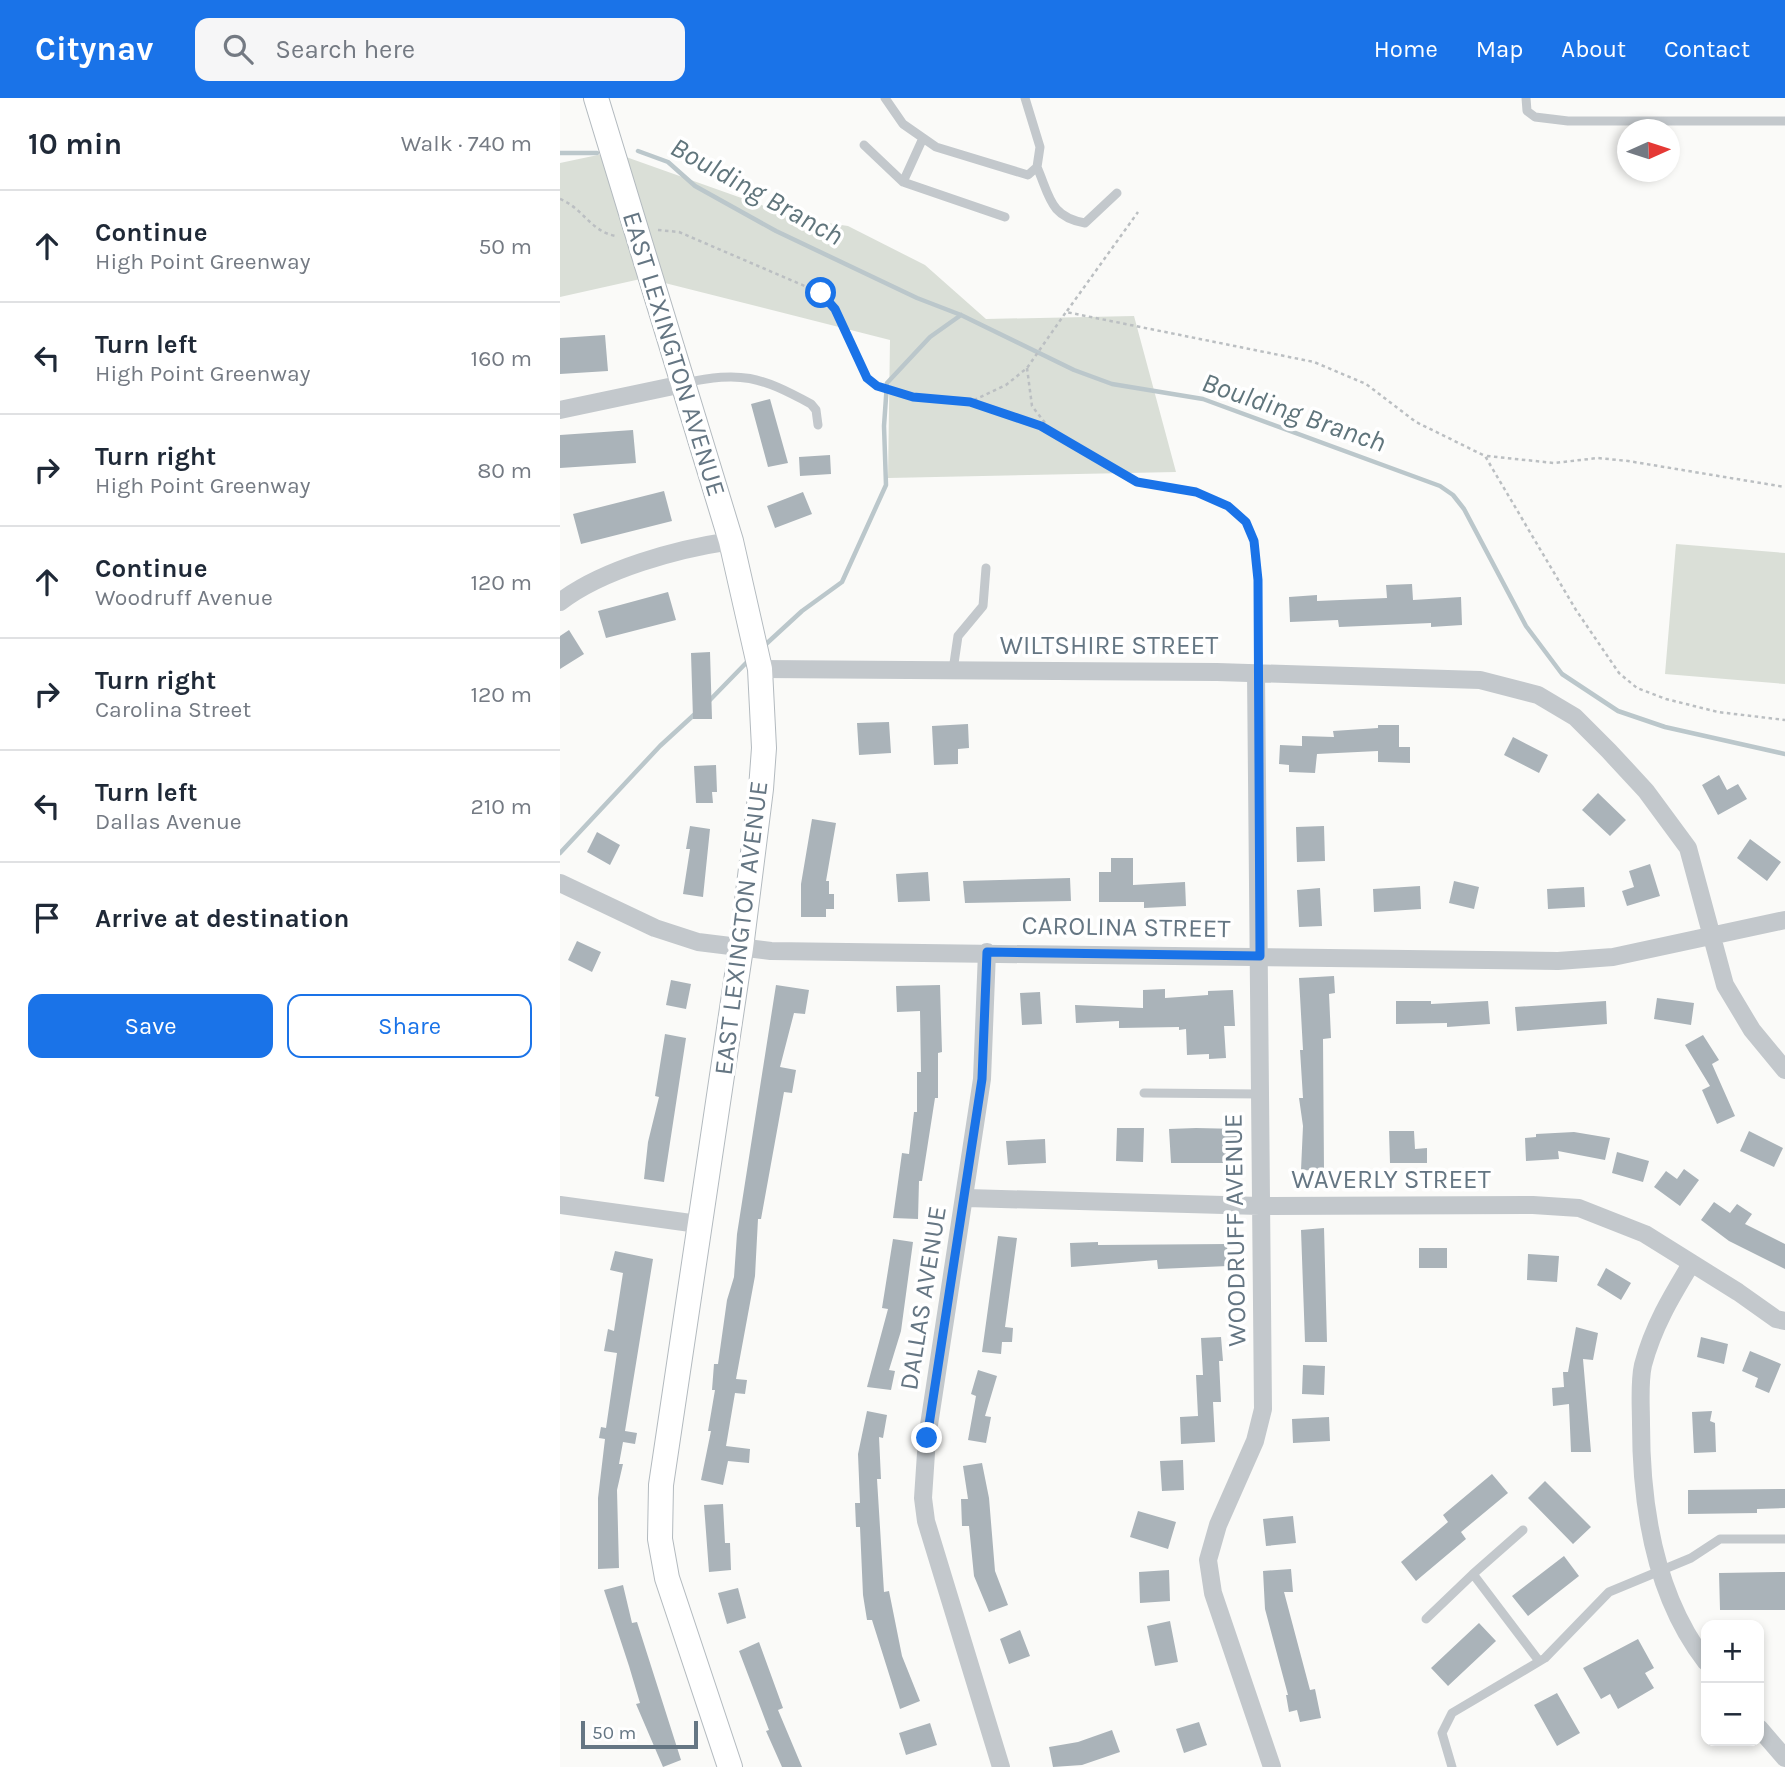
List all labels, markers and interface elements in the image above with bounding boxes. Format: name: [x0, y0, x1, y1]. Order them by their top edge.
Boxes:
search box: [195, 18, 685, 81]
text: Citynav: [35, 30, 153, 68]
icon: search: [219, 30, 257, 68]
text: Search here: [275, 34, 415, 65]
text: Home: [1374, 35, 1438, 63]
text: Map: [1476, 35, 1523, 63]
text: About: [1561, 35, 1626, 63]
text: Contact: [1664, 35, 1750, 63]
north arrow: [1617, 119, 1680, 182]
text: 10 min: [28, 126, 122, 162]
text: Walk · 740 m: [401, 130, 532, 157]
water label: Boulding Branch: [665, 130, 849, 252]
street label: EAST LEXINGTON AVENUE: [616, 208, 732, 500]
text: Continue: [95, 217, 207, 248]
icon: ahead: [28, 227, 66, 265]
text: 50 m: [478, 233, 532, 260]
text: High Point Greenway: [95, 248, 310, 275]
route start: [805, 277, 836, 308]
text: Turn left: [95, 329, 197, 360]
icon: left: [28, 339, 66, 377]
text: 160 m: [471, 345, 532, 372]
text: High Point Greenway: [95, 360, 310, 387]
water label: Boulding Branch: [1198, 365, 1390, 459]
text: Turn right: [95, 441, 216, 472]
icon: right: [28, 451, 66, 489]
text: 80 m: [477, 457, 532, 484]
text: High Point Greenway: [95, 472, 310, 499]
text: Continue: [95, 553, 207, 584]
icon: ahead: [28, 563, 66, 601]
text: 120 m: [470, 569, 532, 596]
text: Woodruff Avenue: [95, 584, 273, 611]
street label: WILTSHIRE STREET: [1000, 630, 1218, 661]
text: Turn right: [95, 665, 216, 696]
icon: right: [28, 675, 66, 713]
text: 120 m: [470, 681, 532, 708]
text: Carolina Street: [95, 696, 251, 723]
text: Turn left: [95, 777, 197, 808]
street label: EAST LEXINGTON AVENUE: [708, 779, 774, 1077]
icon: left: [28, 787, 66, 825]
text: 210 m: [470, 793, 532, 820]
text: Dallas Avenue: [95, 808, 242, 835]
icon: arrive: [28, 899, 66, 937]
text: Arrive at destination: [95, 903, 349, 934]
street label: CAROLINA STREET: [1021, 910, 1231, 944]
button: Save: [28, 994, 273, 1058]
button: Share: [287, 994, 532, 1058]
street label: WOODRUFF AVENUE: [1217, 1113, 1253, 1347]
street label: WAVERLY STREET: [1291, 1164, 1491, 1195]
street label: DALLAS AVENUE: [893, 1204, 953, 1392]
route end: [911, 1422, 942, 1453]
map controls: [1701, 1620, 1764, 1746]
button: +: [1701, 1620, 1764, 1683]
button: −: [1701, 1683, 1764, 1746]
scale bar: [581, 1718, 698, 1750]
text: 50 m: [592, 1722, 636, 1744]

